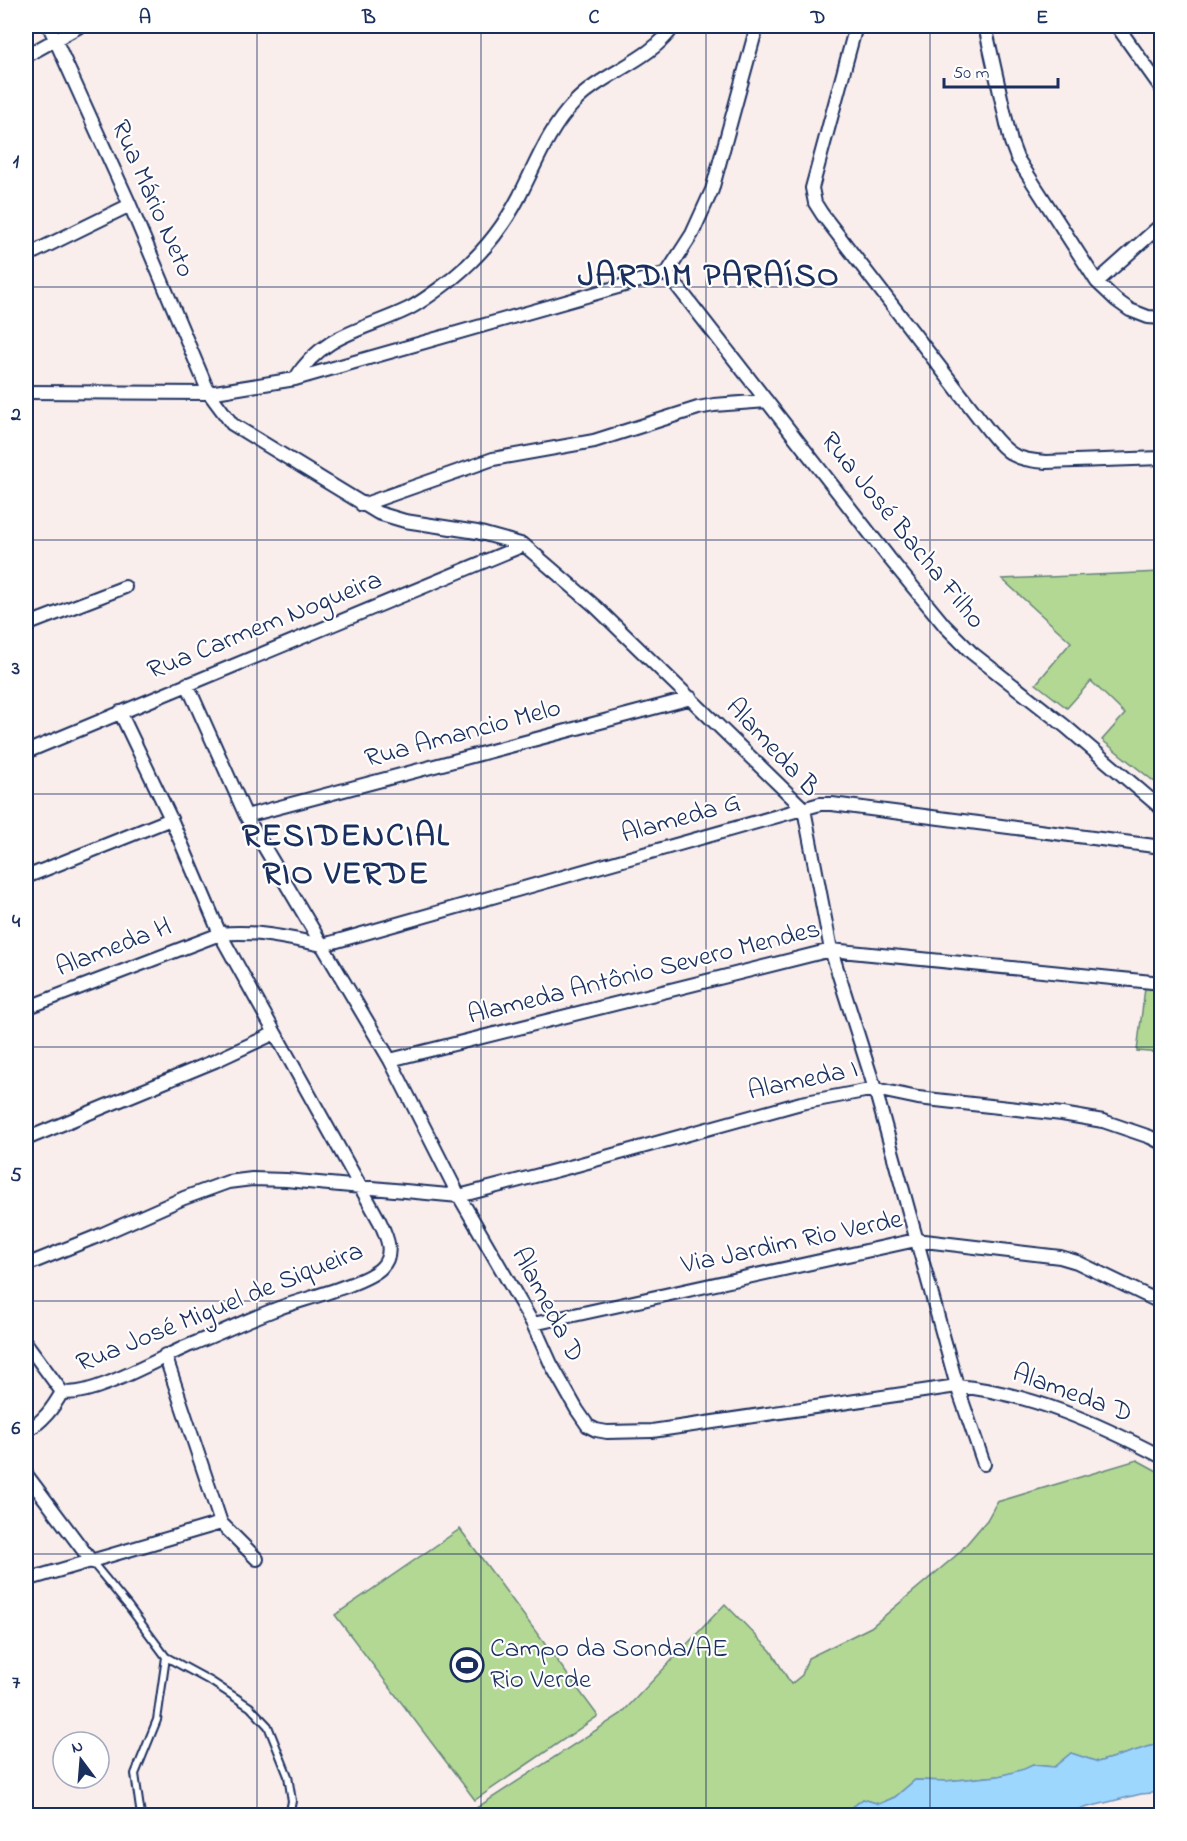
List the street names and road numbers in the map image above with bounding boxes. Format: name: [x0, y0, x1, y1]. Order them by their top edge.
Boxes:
street label: Rua Mário Neto: [100, 114, 204, 284]
street label: Rua José Bacha Filho: [810, 424, 994, 638]
street label: Rua Carmem Nogueira: [142, 561, 388, 691]
street label: Rua Amancio Melo: [360, 689, 566, 779]
street label: Alameda B: [716, 690, 828, 806]
street label: Alameda G: [617, 783, 745, 855]
street label: Alameda H: [51, 908, 177, 988]
street label: Alameda Antônio Severo Mendes: [464, 910, 824, 1036]
street label: Alameda I: [744, 1050, 862, 1112]
street label: Via Jardim Rio Verde: [677, 1200, 907, 1286]
street label: Rua José Miguel de Siqueira: [71, 1233, 369, 1383]
street label: Alameda D: [500, 1241, 594, 1369]
street label: Alameda D: [1007, 1354, 1137, 1434]

